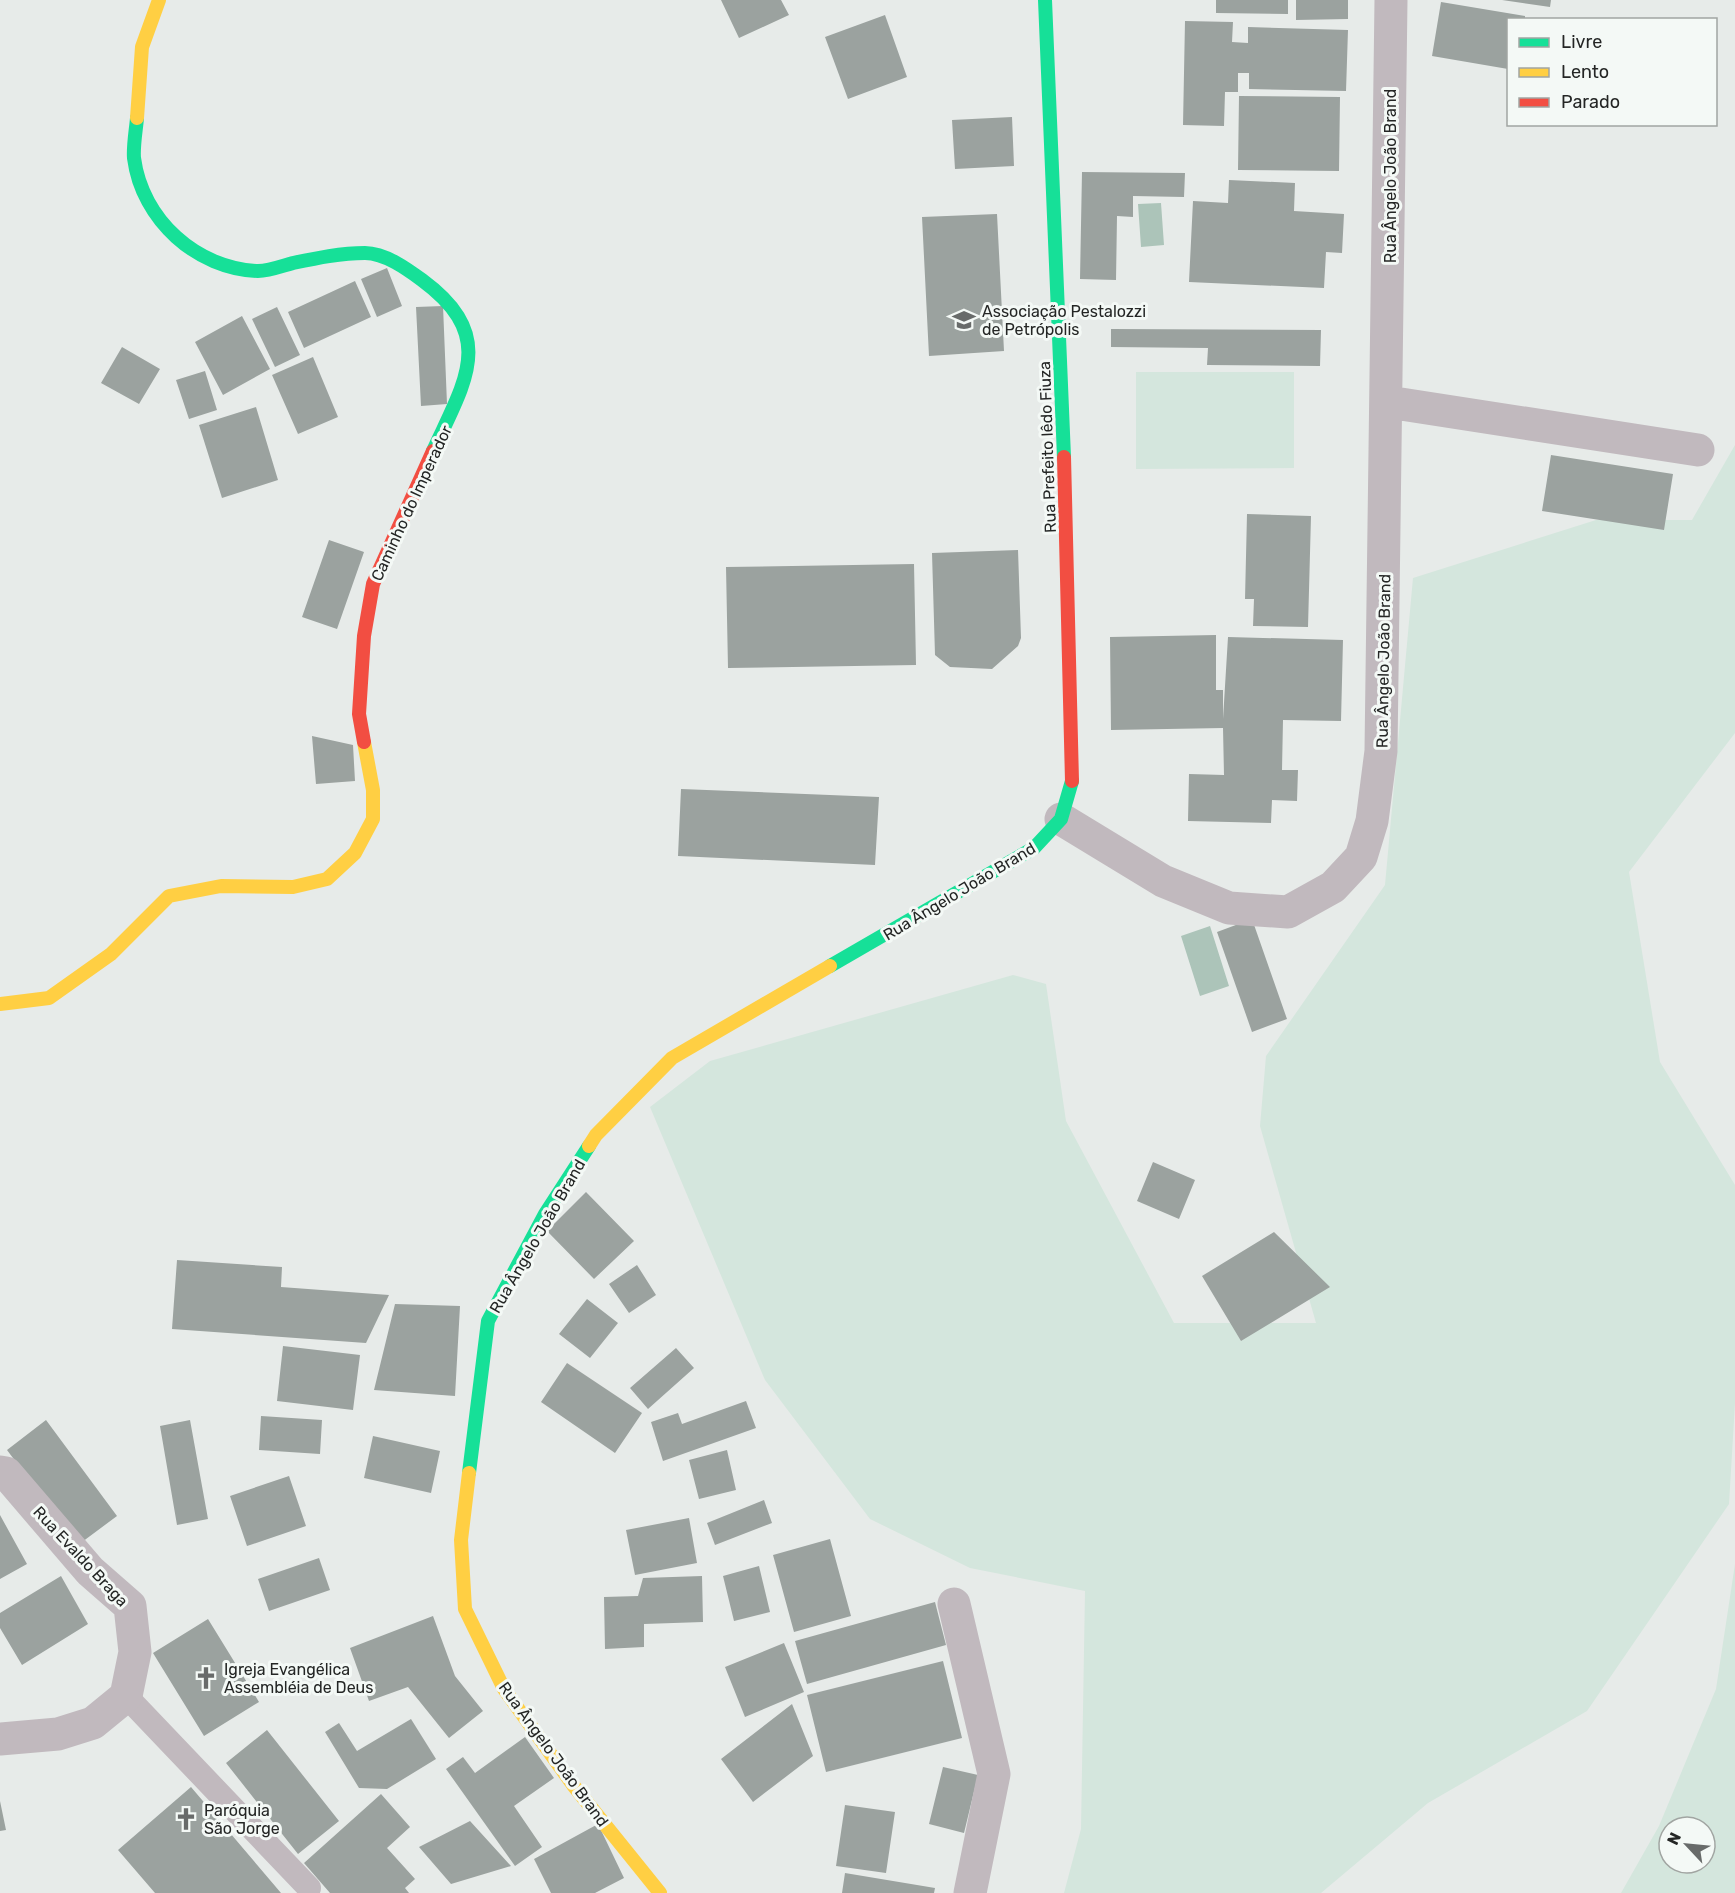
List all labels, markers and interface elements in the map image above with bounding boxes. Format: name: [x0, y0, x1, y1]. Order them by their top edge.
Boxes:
legend: [1507, 18, 1717, 126]
text: Livre: [1561, 31, 1602, 53]
text: Lento: [1561, 61, 1609, 83]
street label: Rua Ângelo João Brand: [1381, 89, 1400, 263]
text: Parado: [1561, 91, 1620, 113]
place label: Associação Pestalozzi de Petrópolis: [982, 302, 1146, 339]
school or university icon: Associação Pestalozzi de Petrópolis: [951, 307, 977, 333]
street label: Rua Prefeito Iêdo Fiuza: [1035, 361, 1060, 533]
street label: Caminho do Imperador: [367, 422, 456, 584]
street label: Rua Ângelo João Brand: [1372, 574, 1395, 748]
street label: Rua Ângelo João Brand: [880, 838, 1039, 944]
street label: Rua Ângelo João Brand: [486, 1156, 589, 1316]
street label: Rua Evaldo Braga: [29, 1502, 132, 1610]
place label: Igreja Evangélica Assembléia de Deus: [224, 1660, 373, 1697]
church icon: Igreja Evangélica Assembléia de Deus: [193, 1665, 219, 1691]
street label: Rua Ângelo João Brand: [495, 1678, 613, 1830]
place label: Paróquia São Jorge: [204, 1801, 280, 1838]
church icon: Paróquia São Jorge: [173, 1806, 199, 1832]
north arrow: [1657, 1815, 1717, 1875]
text: N: [1663, 1829, 1685, 1848]

